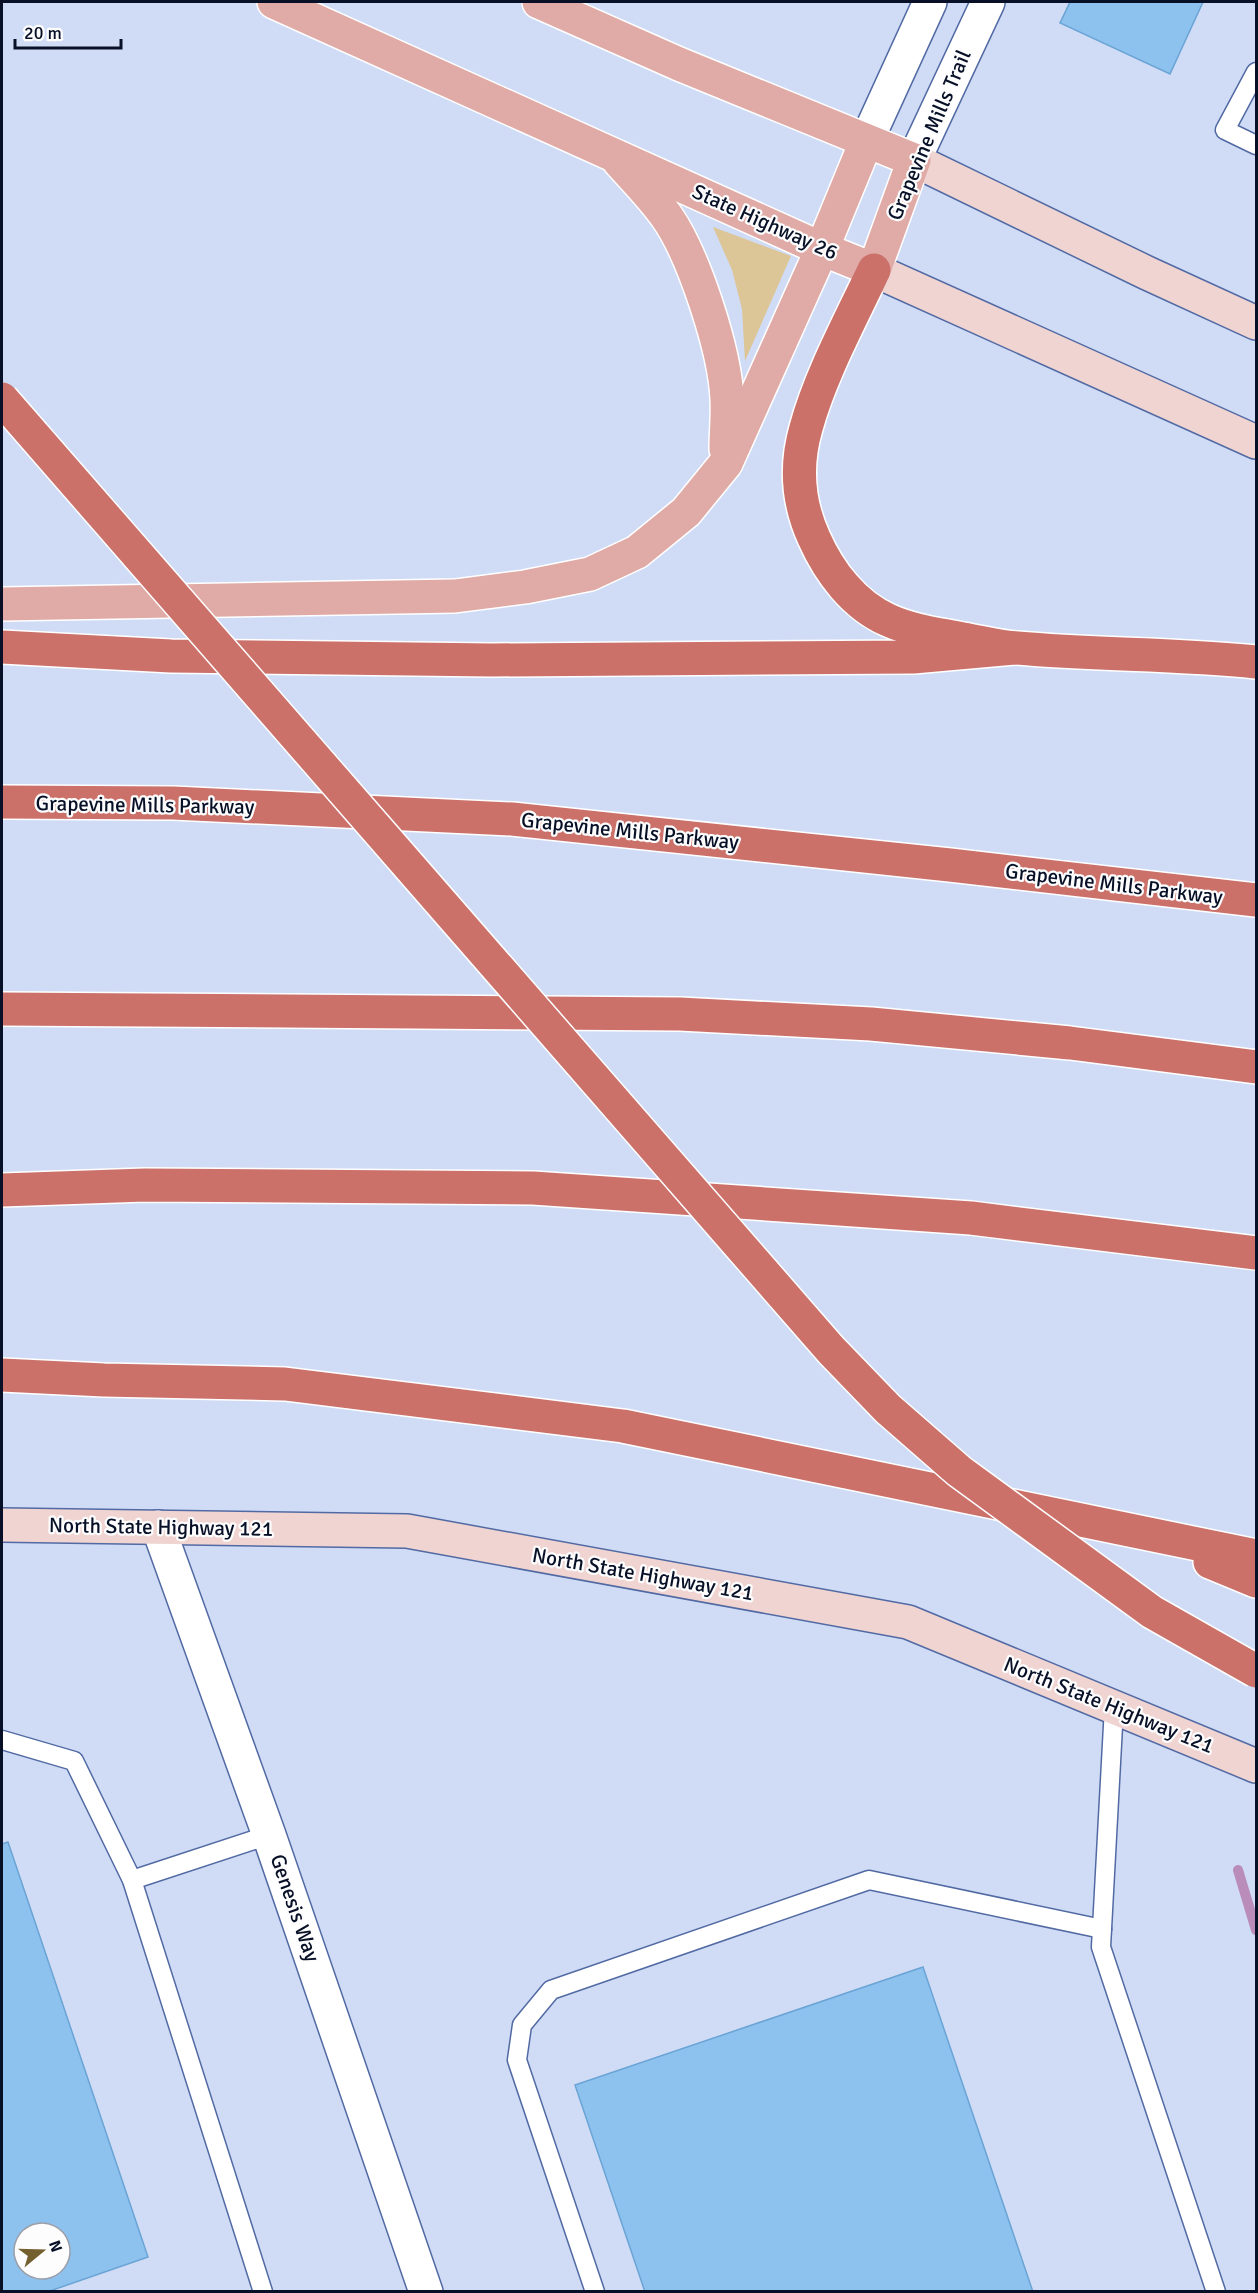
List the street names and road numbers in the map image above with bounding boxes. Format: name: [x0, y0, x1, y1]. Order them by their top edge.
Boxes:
street label: Grapevine Mills Trail: [881, 46, 977, 224]
street label: State Highway 26: [688, 178, 842, 266]
street label: Grapevine Mills Parkway: [35, 790, 255, 820]
street label: Grapevine Mills Parkway: [520, 807, 740, 855]
street label: Grapevine Mills Parkway: [1004, 858, 1224, 910]
street label: North State Highway 121: [49, 1512, 273, 1542]
street label: North State Highway 121: [530, 1542, 756, 1606]
street label: North State Highway 121: [1000, 1651, 1218, 1759]
street label: Genesis Way: [264, 1851, 326, 1965]

